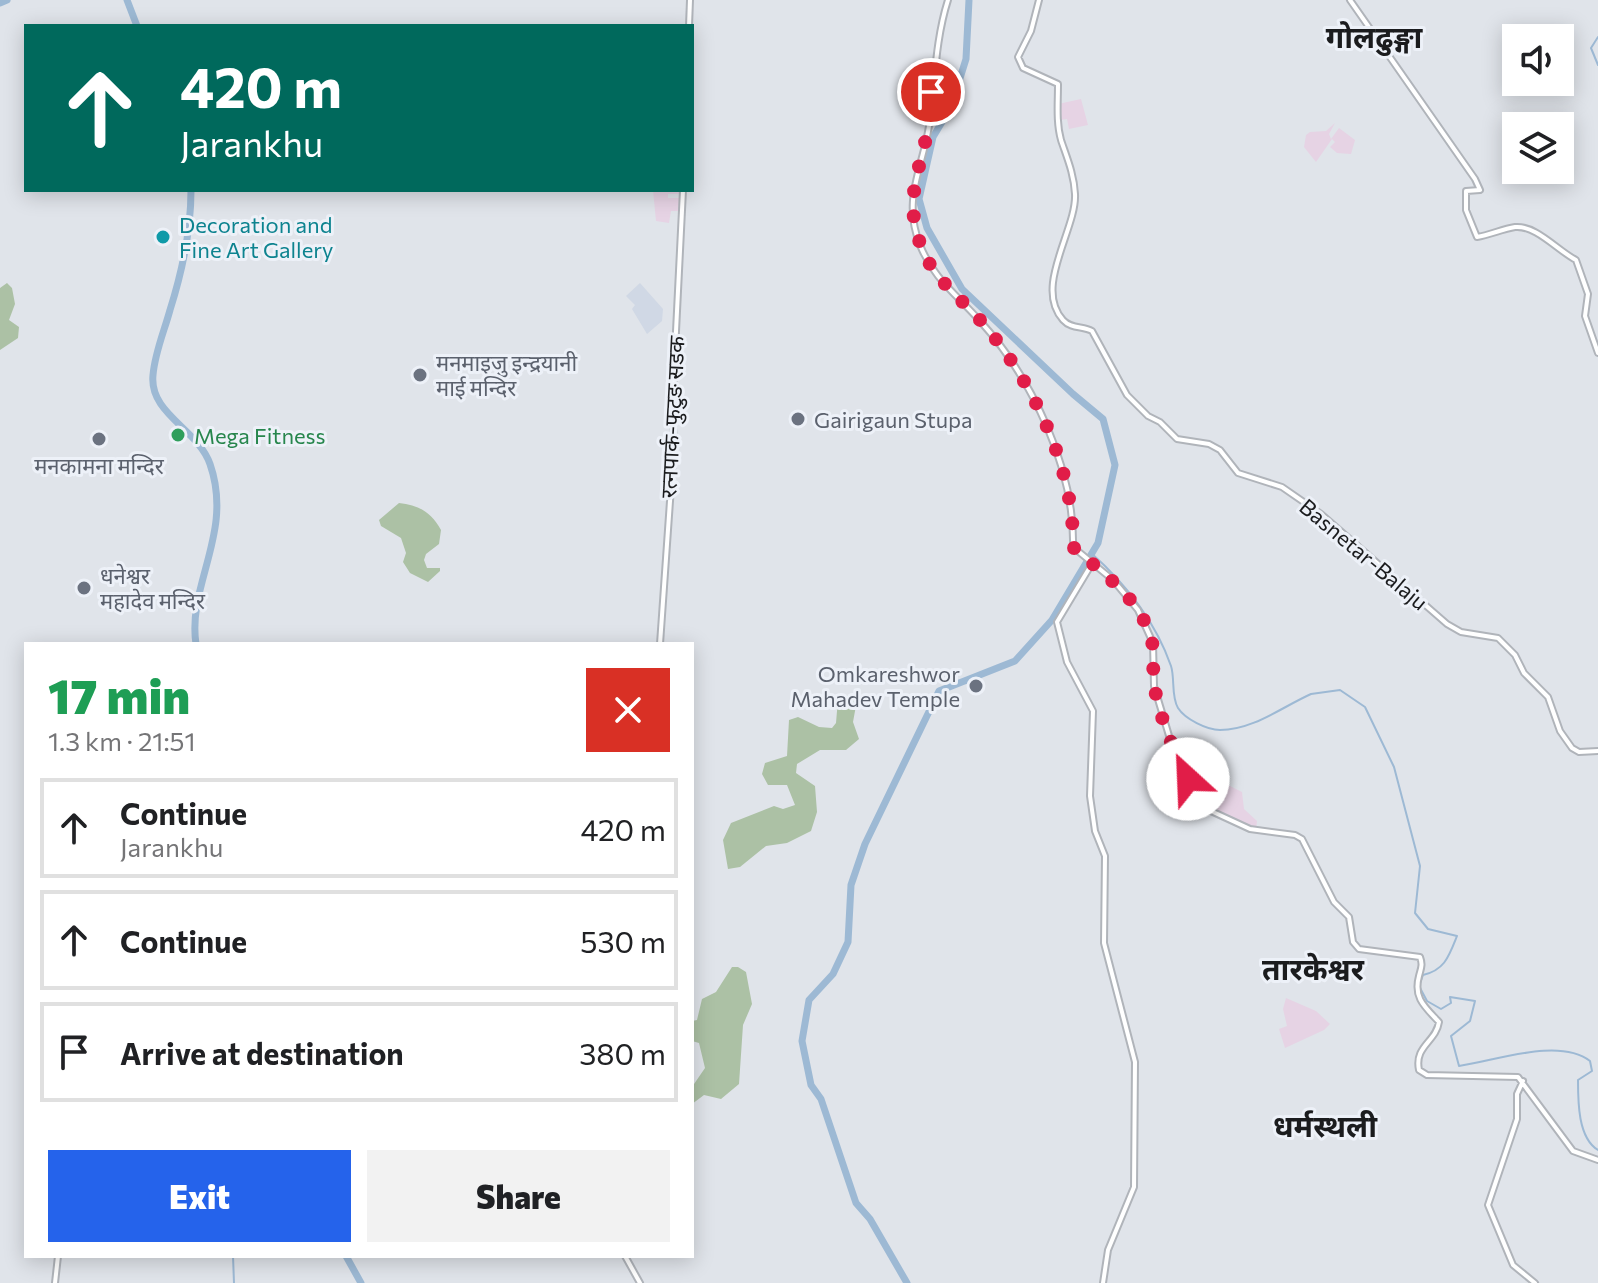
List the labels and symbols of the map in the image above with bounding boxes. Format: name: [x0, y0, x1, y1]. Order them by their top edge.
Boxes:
district label: गोलढुङ्गा: [1326, 17, 1423, 57]
pin: [897, 58, 965, 126]
place label: Decoration and Fine Art Gallery: [179, 211, 333, 263]
marker: Decoration and Fine Art Gallery: [154, 228, 172, 246]
street label: रत्नपार्क-फुटुङ सडक: [654, 334, 692, 499]
place label: मनमाइजु इन्द्रयानी माई मन्दिर: [436, 349, 578, 401]
marker: मनमाइजु इन्द्रयानी माई मन्दिर: [411, 366, 429, 384]
place label: Gairigaun Stupa: [814, 406, 973, 433]
marker: Gairigaun Stupa: [789, 410, 807, 428]
place label: Mega Fitness: [194, 422, 326, 449]
marker: Mega Fitness: [169, 426, 187, 444]
marker: मनकामना मन्दिर: [90, 430, 108, 448]
place label: मनकामना मन्दिर: [34, 452, 165, 479]
street label: Basnetar-Balaju: [1294, 493, 1434, 615]
place label: धनेश्वर महादेव मन्दिर: [100, 562, 206, 614]
marker: धनेश्वर महादेव मन्दिर: [75, 579, 93, 597]
place label: Omkareshwor Mahadev Temple: [791, 660, 960, 712]
marker: Omkareshwor Mahadev Temple: [967, 677, 985, 695]
position arrow: [1146, 737, 1230, 821]
district label: तारकेश्वर: [1262, 949, 1365, 986]
district label: धर्मस्थली: [1273, 1106, 1378, 1143]

